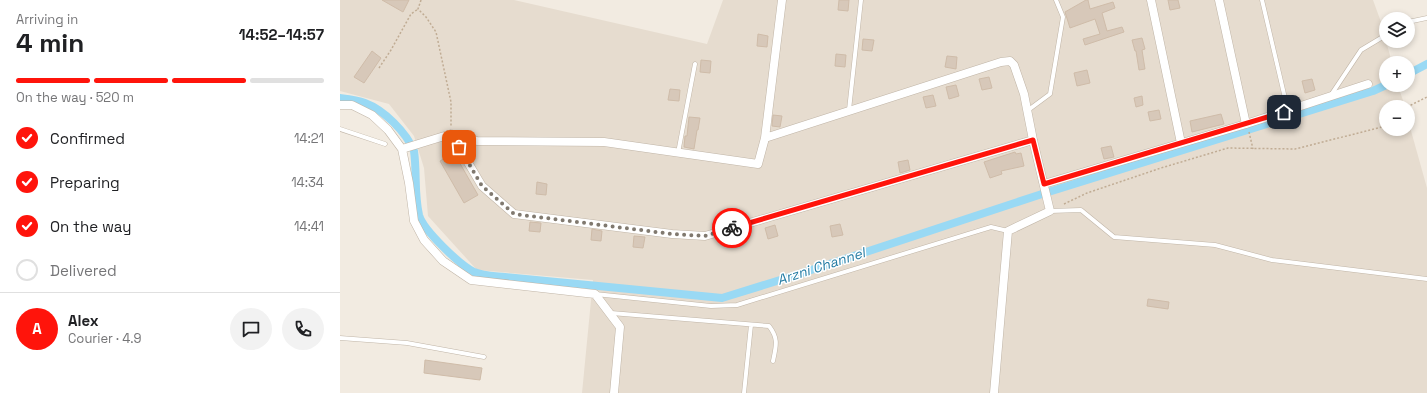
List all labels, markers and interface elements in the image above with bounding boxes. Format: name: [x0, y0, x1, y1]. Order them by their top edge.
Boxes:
text: Arriving in: [16, 11, 78, 28]
map controls: [1379, 12, 1415, 136]
button: layers: [1379, 12, 1415, 48]
text: 14:52–14:57: [239, 25, 324, 44]
text: 4 min: [16, 26, 84, 60]
button: +: [1379, 56, 1415, 92]
text: On the way · 520 m: [16, 89, 134, 106]
pin: [1267, 95, 1301, 129]
button: −: [1379, 100, 1415, 136]
icon: home: [1273, 101, 1295, 123]
icon: check: [16, 127, 38, 149]
text: Confirmed: [50, 129, 125, 148]
text: 14:21: [294, 130, 324, 147]
pin: [442, 130, 476, 164]
icon: bag: [448, 136, 470, 158]
icon: check: [16, 171, 38, 193]
text: Preparing: [50, 173, 120, 192]
text: 14:34: [291, 174, 324, 191]
courier: [712, 208, 752, 248]
icon: check: [16, 215, 38, 237]
text: On the way: [50, 217, 131, 236]
icon: bike: [721, 217, 743, 239]
text: 14:41: [294, 218, 324, 235]
water label: Arzni Channel: [775, 243, 869, 289]
text: Delivered: [50, 261, 117, 280]
button: chat: [230, 308, 272, 350]
button: phone: [282, 308, 324, 350]
text: Alex: [68, 311, 99, 330]
text: A: [32, 319, 42, 338]
text: Courier · 4.9: [68, 330, 142, 347]

